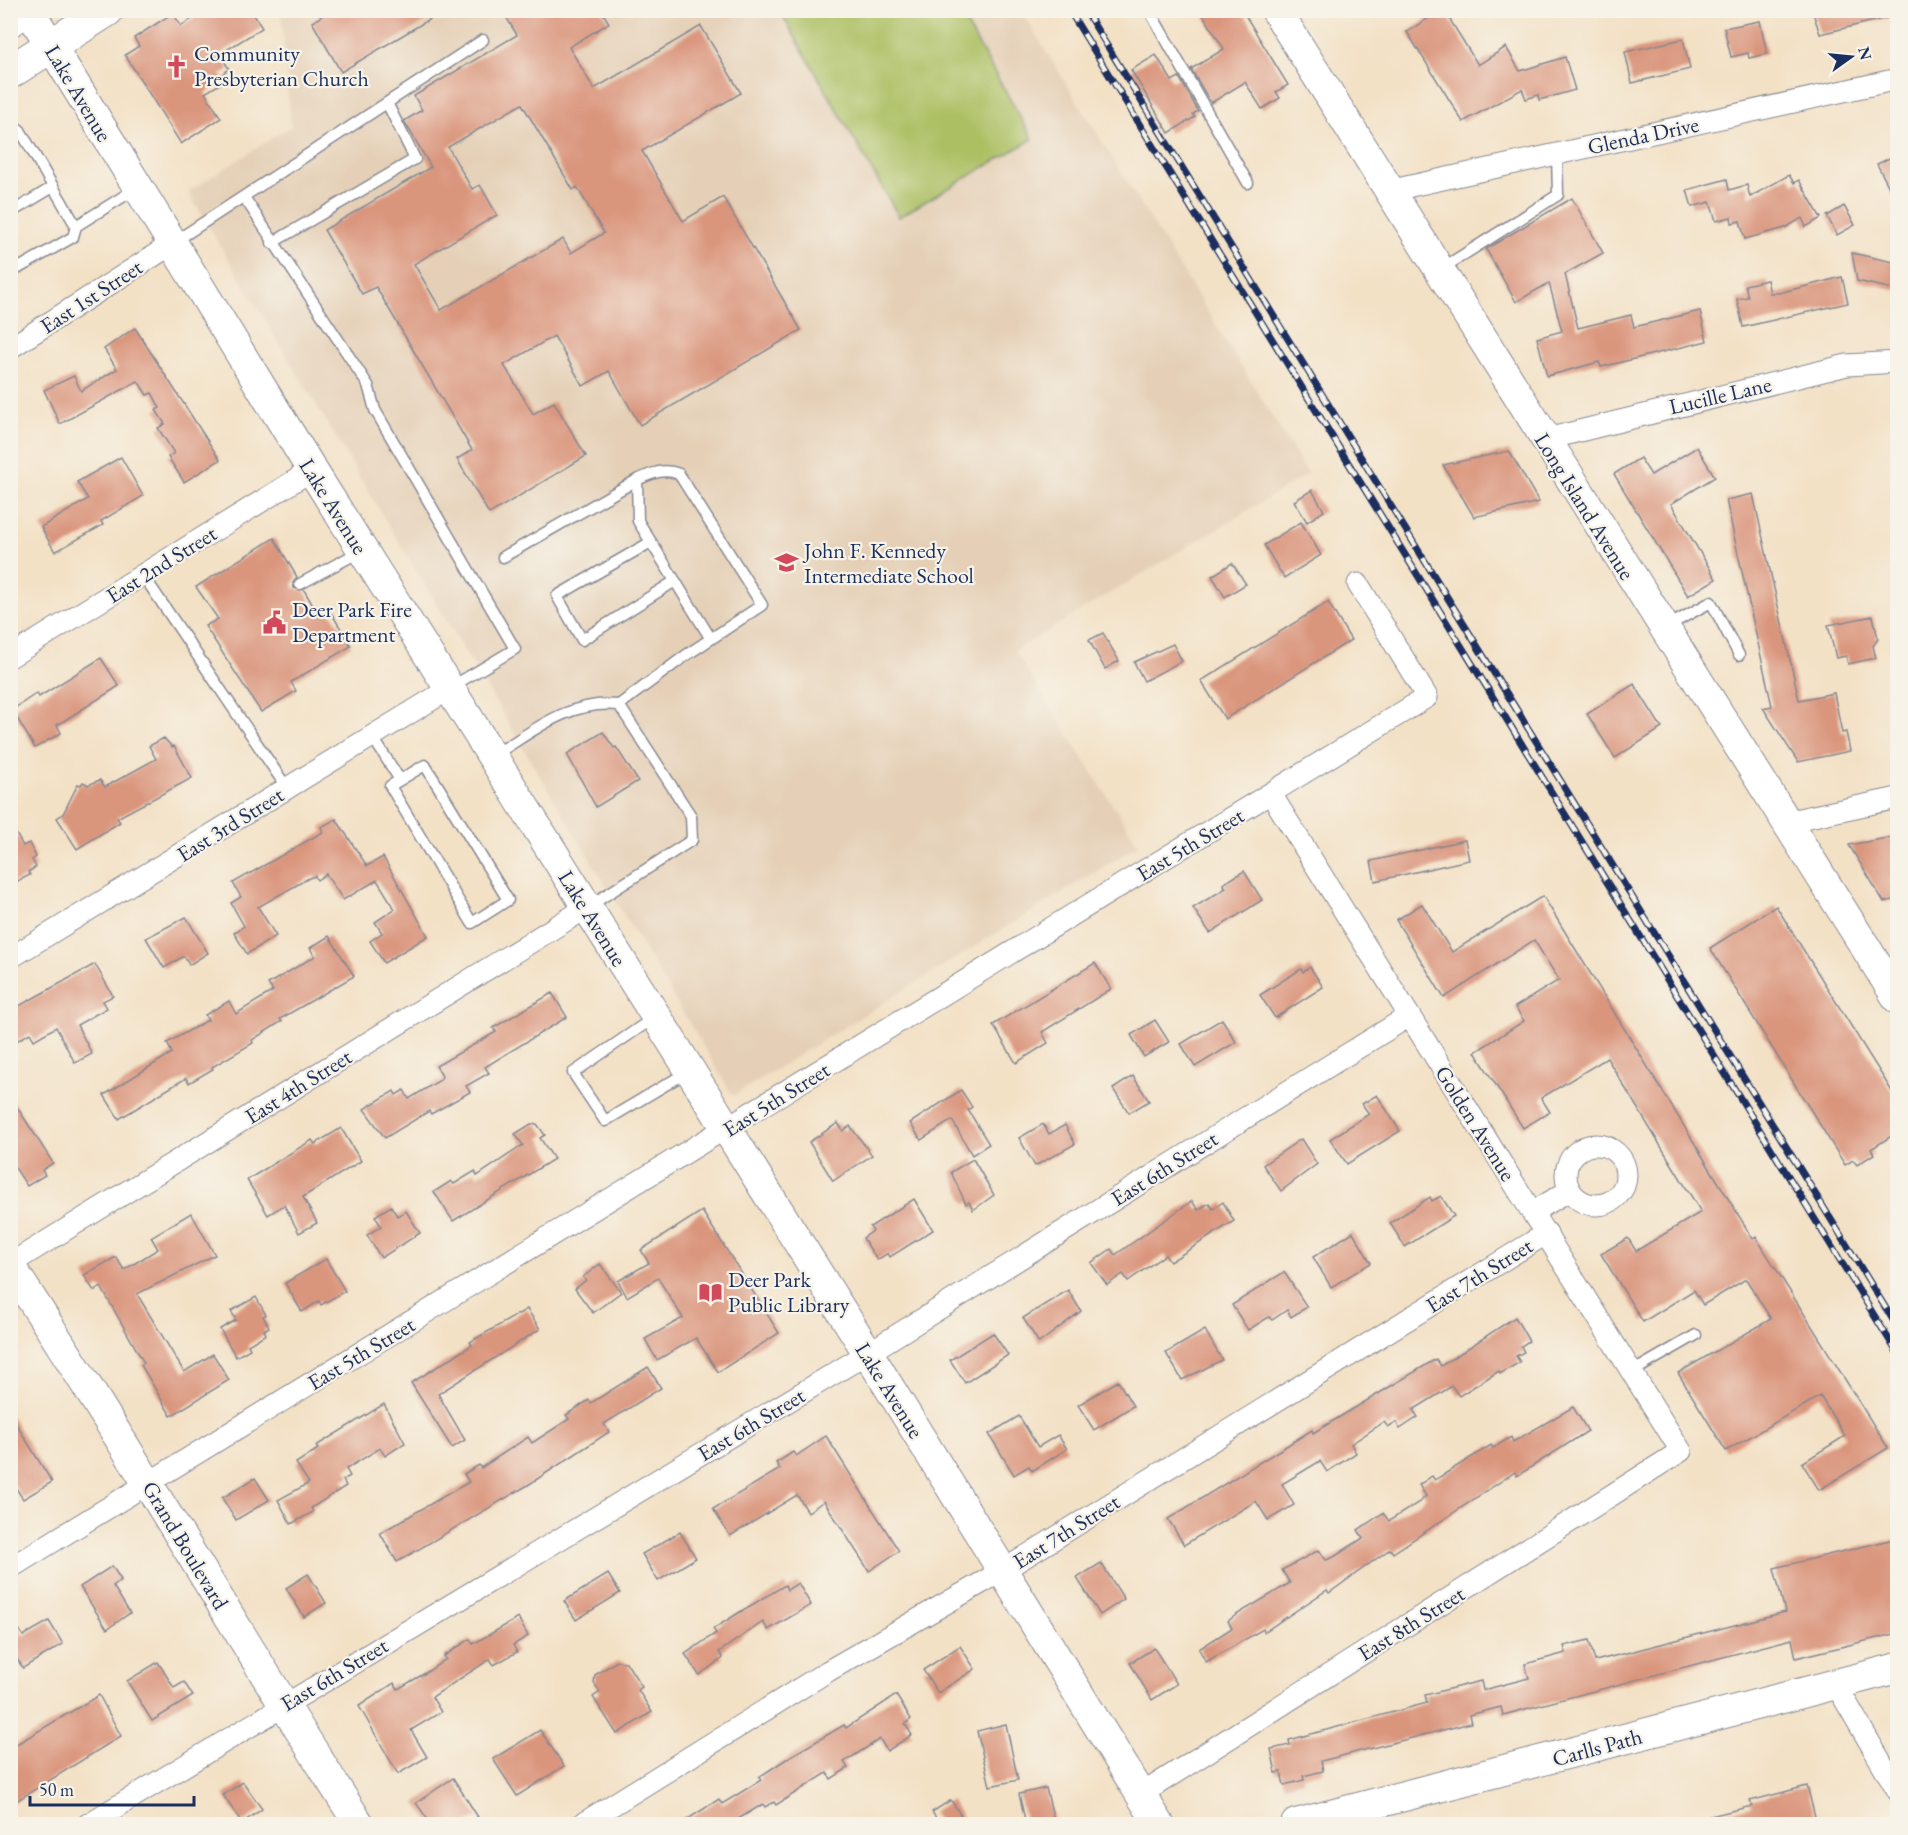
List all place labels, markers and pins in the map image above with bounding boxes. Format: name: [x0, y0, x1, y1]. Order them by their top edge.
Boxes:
place label: Community Presbyterian Church: [194, 39, 369, 93]
church icon: Community Presbyterian Church: [163, 53, 189, 79]
place label: John F. Kennedy Intermediate School: [802, 536, 974, 590]
school or university icon: John F. Kennedy Intermediate School: [773, 550, 799, 576]
place label: Deer Park Fire Department: [292, 595, 412, 649]
public building icon: Deer Park Fire Department: [261, 609, 287, 635]
place label: Deer Park Public Library: [728, 1265, 850, 1319]
library icon: Deer Park Public Library: [697, 1279, 723, 1305]

